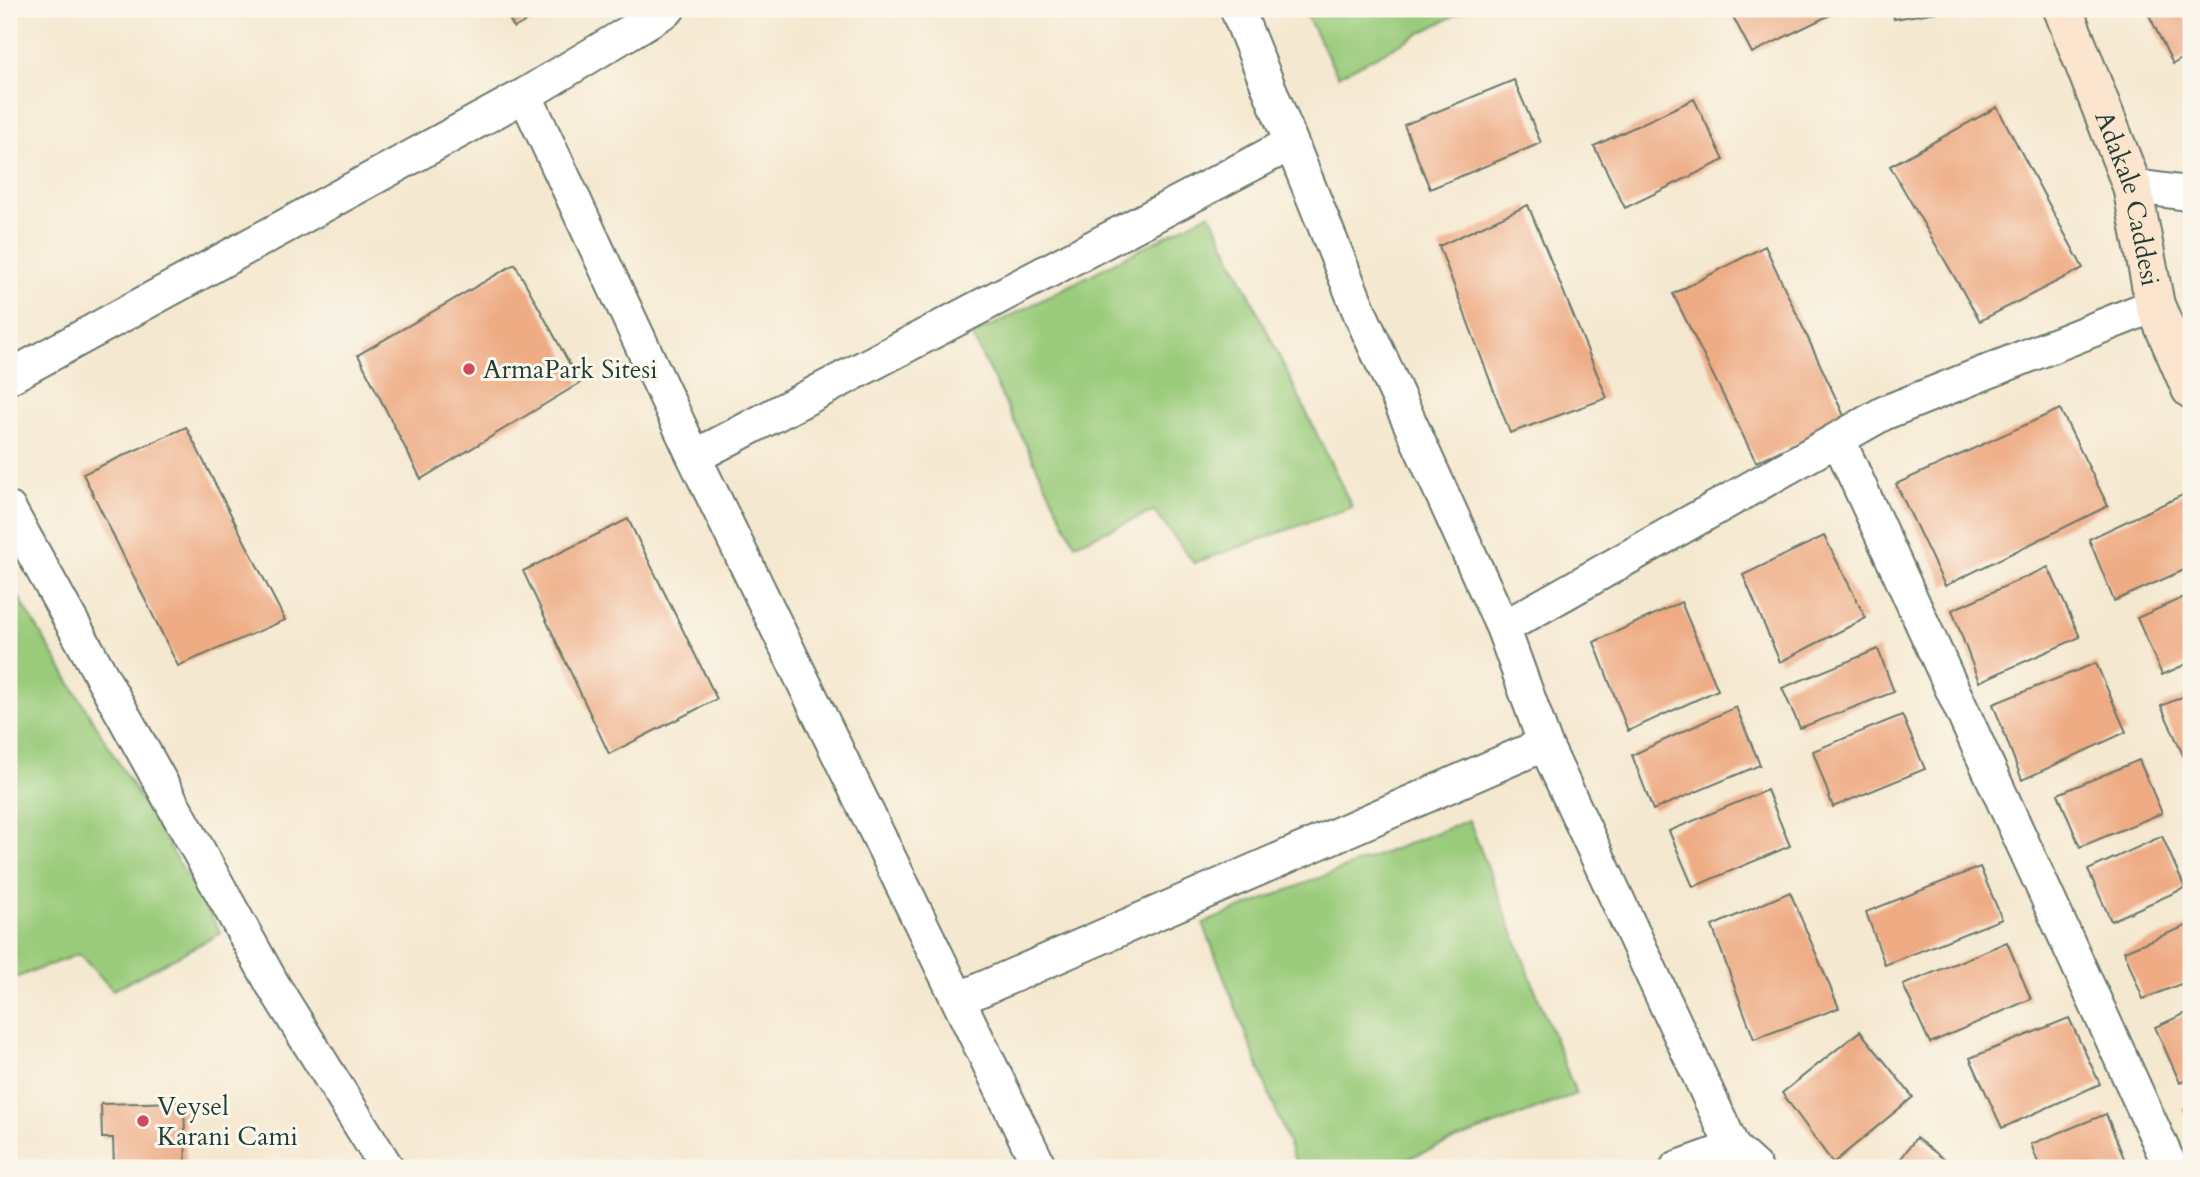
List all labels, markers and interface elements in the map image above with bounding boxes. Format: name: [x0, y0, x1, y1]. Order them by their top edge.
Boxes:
street label: Adakale Caddesi: [2086, 106, 2168, 289]
place label: ArmaPark Sitesi: [483, 352, 658, 387]
marker: ArmaPark Sitesi: [461, 361, 477, 377]
place label: Veysel Karani Cami: [157, 1089, 298, 1154]
marker: Veysel Karani Cami: [135, 1113, 151, 1129]

